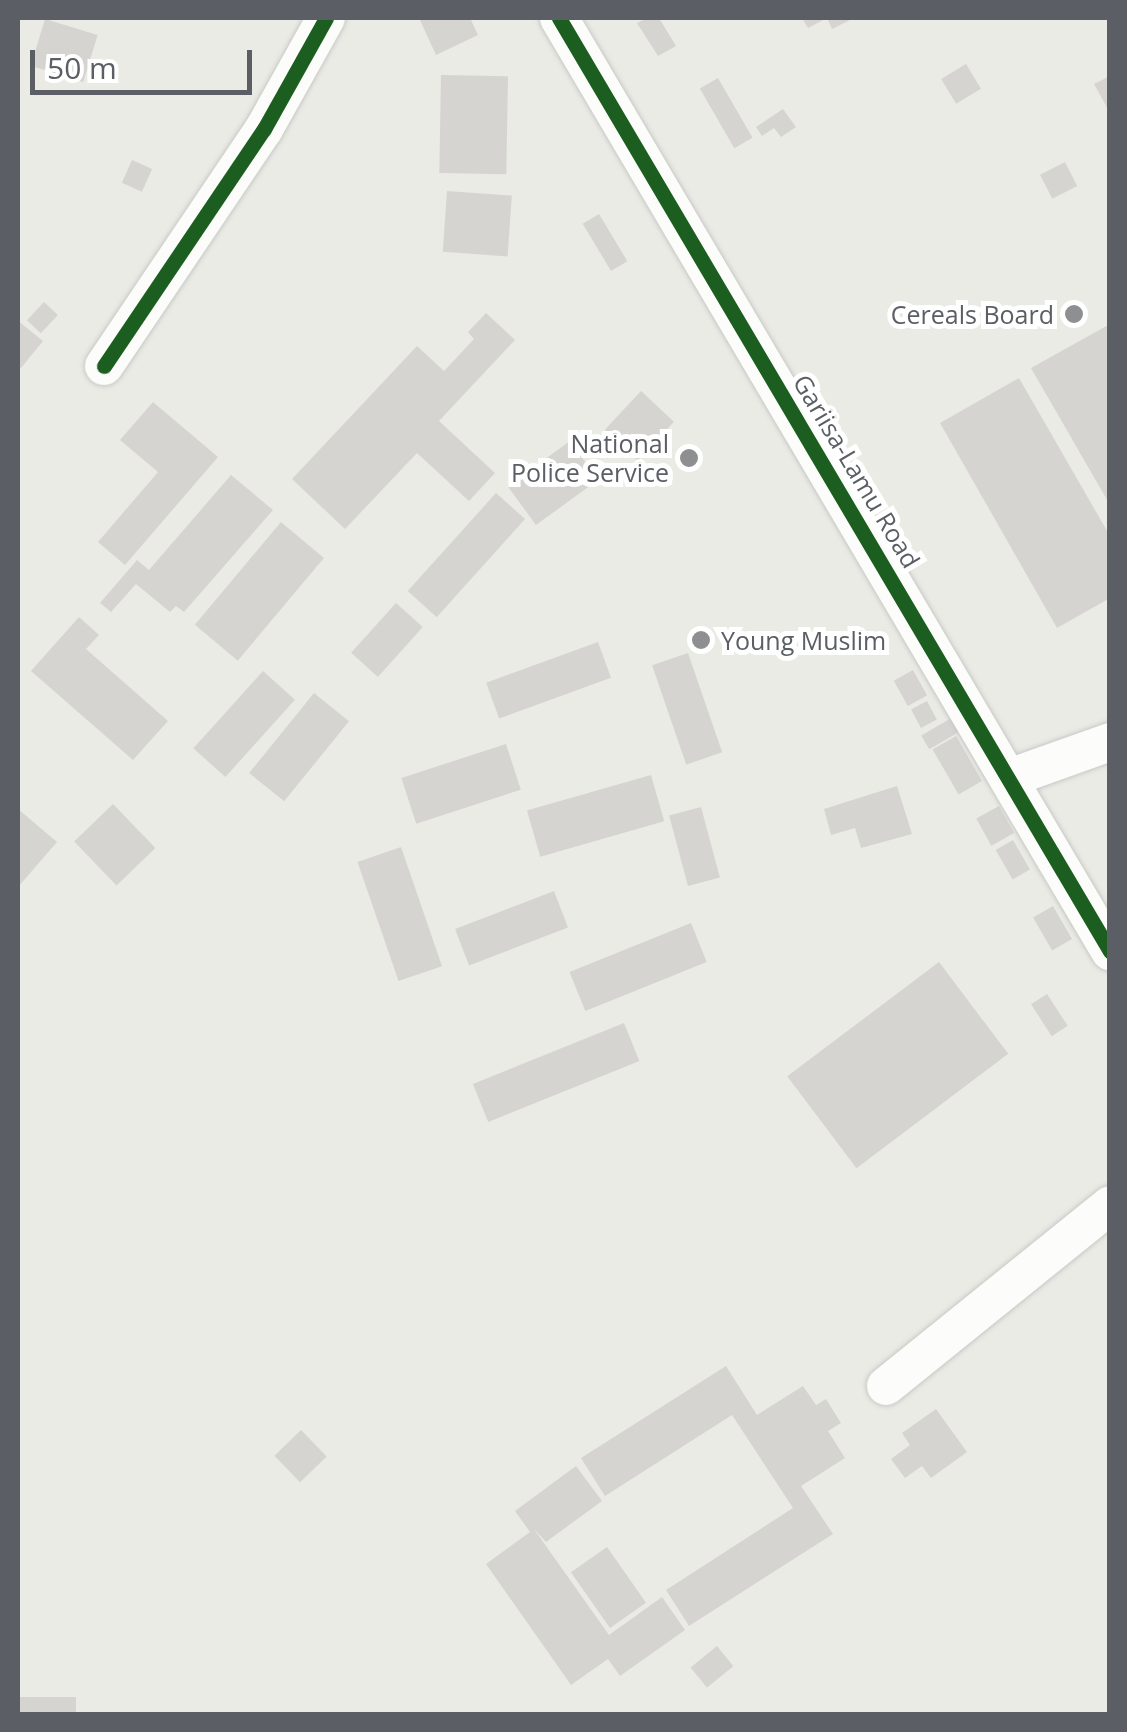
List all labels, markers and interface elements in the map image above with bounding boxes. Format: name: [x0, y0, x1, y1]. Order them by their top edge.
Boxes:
scale bar: [35, 30, 258, 92]
text: 50 m: [47, 47, 117, 88]
place label: Cereals Board: [891, 299, 1054, 329]
marker: Cereals Board: [1063, 303, 1085, 325]
street label: Gariisa-Lamu Road: [787, 369, 927, 573]
place label: National Police Service: [511, 429, 669, 488]
marker: National Police Service: [678, 447, 700, 469]
place label: Young Muslim: [721, 625, 886, 655]
marker: Young Muslim: [690, 629, 712, 651]

